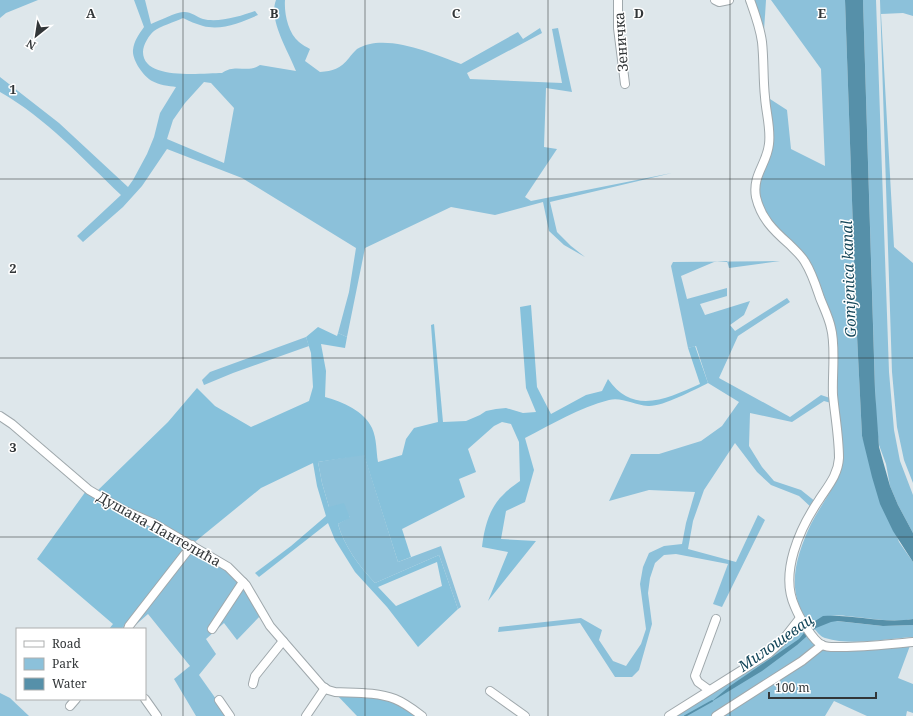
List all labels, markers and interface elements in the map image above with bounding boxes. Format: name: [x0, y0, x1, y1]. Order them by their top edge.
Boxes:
text: A: [86, 4, 96, 22]
text: B: [270, 4, 279, 22]
text: C: [452, 4, 461, 22]
text: D: [634, 4, 644, 22]
text: E: [818, 4, 827, 22]
street label: Зеничка: [609, 12, 632, 73]
north arrow: [16, 16, 56, 56]
text: N: [23, 36, 38, 54]
text: 1: [9, 80, 17, 98]
water label: Gomjenica kanal: [836, 220, 860, 338]
text: 2: [9, 259, 17, 277]
text: 3: [9, 438, 17, 456]
street label: Душана Пантелића: [94, 487, 225, 571]
water label: Милошевац: [733, 609, 817, 676]
legend: [16, 628, 146, 700]
text: Road: [52, 635, 82, 652]
text: Park: [52, 655, 80, 672]
scale bar: [769, 674, 876, 700]
text: Water: [52, 675, 87, 692]
text: 100 m: [775, 679, 810, 696]

